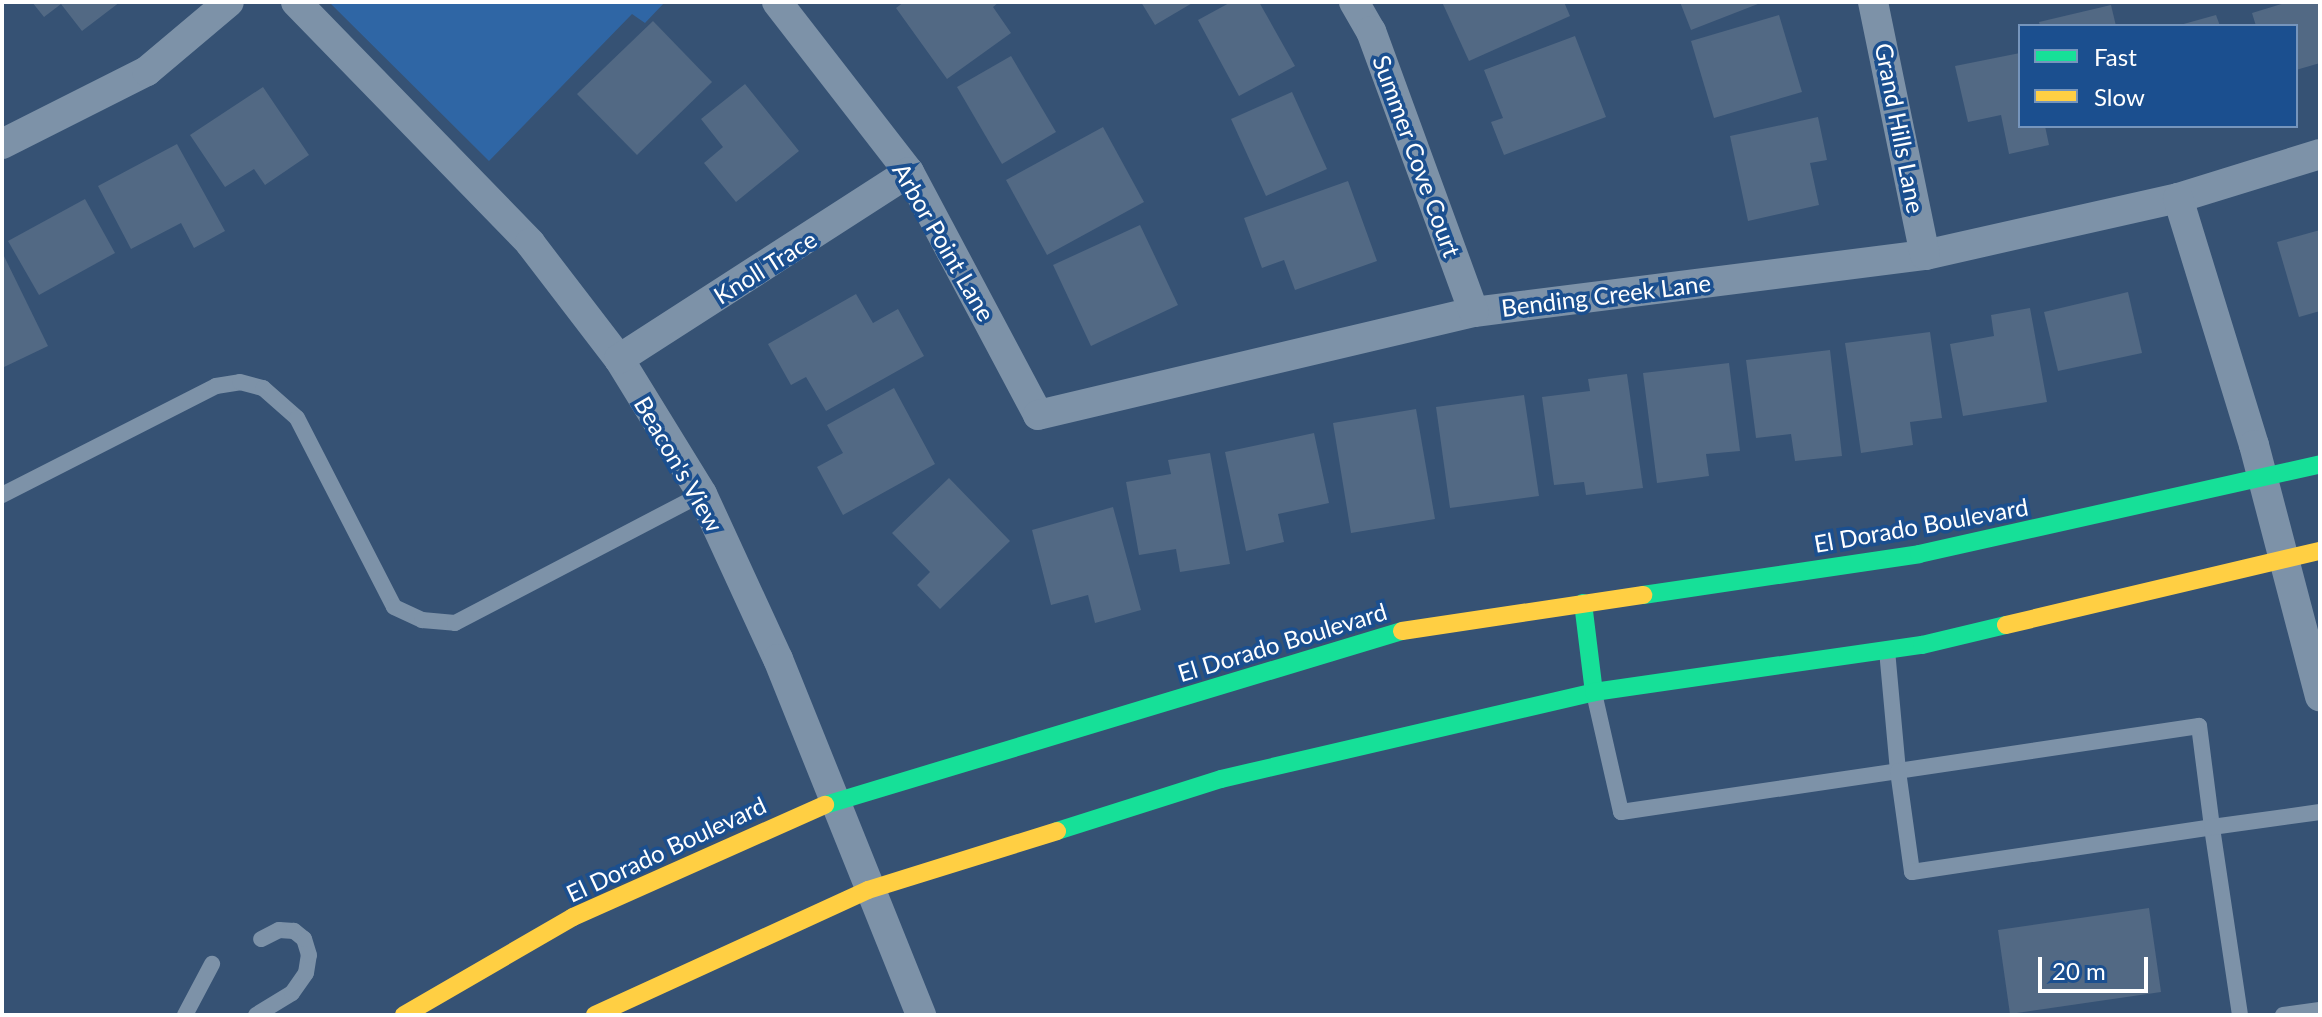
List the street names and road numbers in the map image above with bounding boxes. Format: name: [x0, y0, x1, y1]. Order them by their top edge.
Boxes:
street label: Grand Hills Lane: [1869, 40, 1931, 216]
street label: Summer Cove Court: [1367, 51, 1467, 261]
street label: Arbor Point Lane: [887, 158, 1001, 326]
street label: Knoll Trace: [708, 224, 822, 310]
street label: Bending Creek Lane: [1500, 268, 1712, 322]
street label: Beacon's View: [628, 391, 730, 537]
street label: El Dorado Boulevard: [1812, 492, 2030, 558]
street label: El Dorado Boulevard: [1174, 596, 1390, 688]
street label: El Dorado Boulevard: [562, 790, 770, 908]

